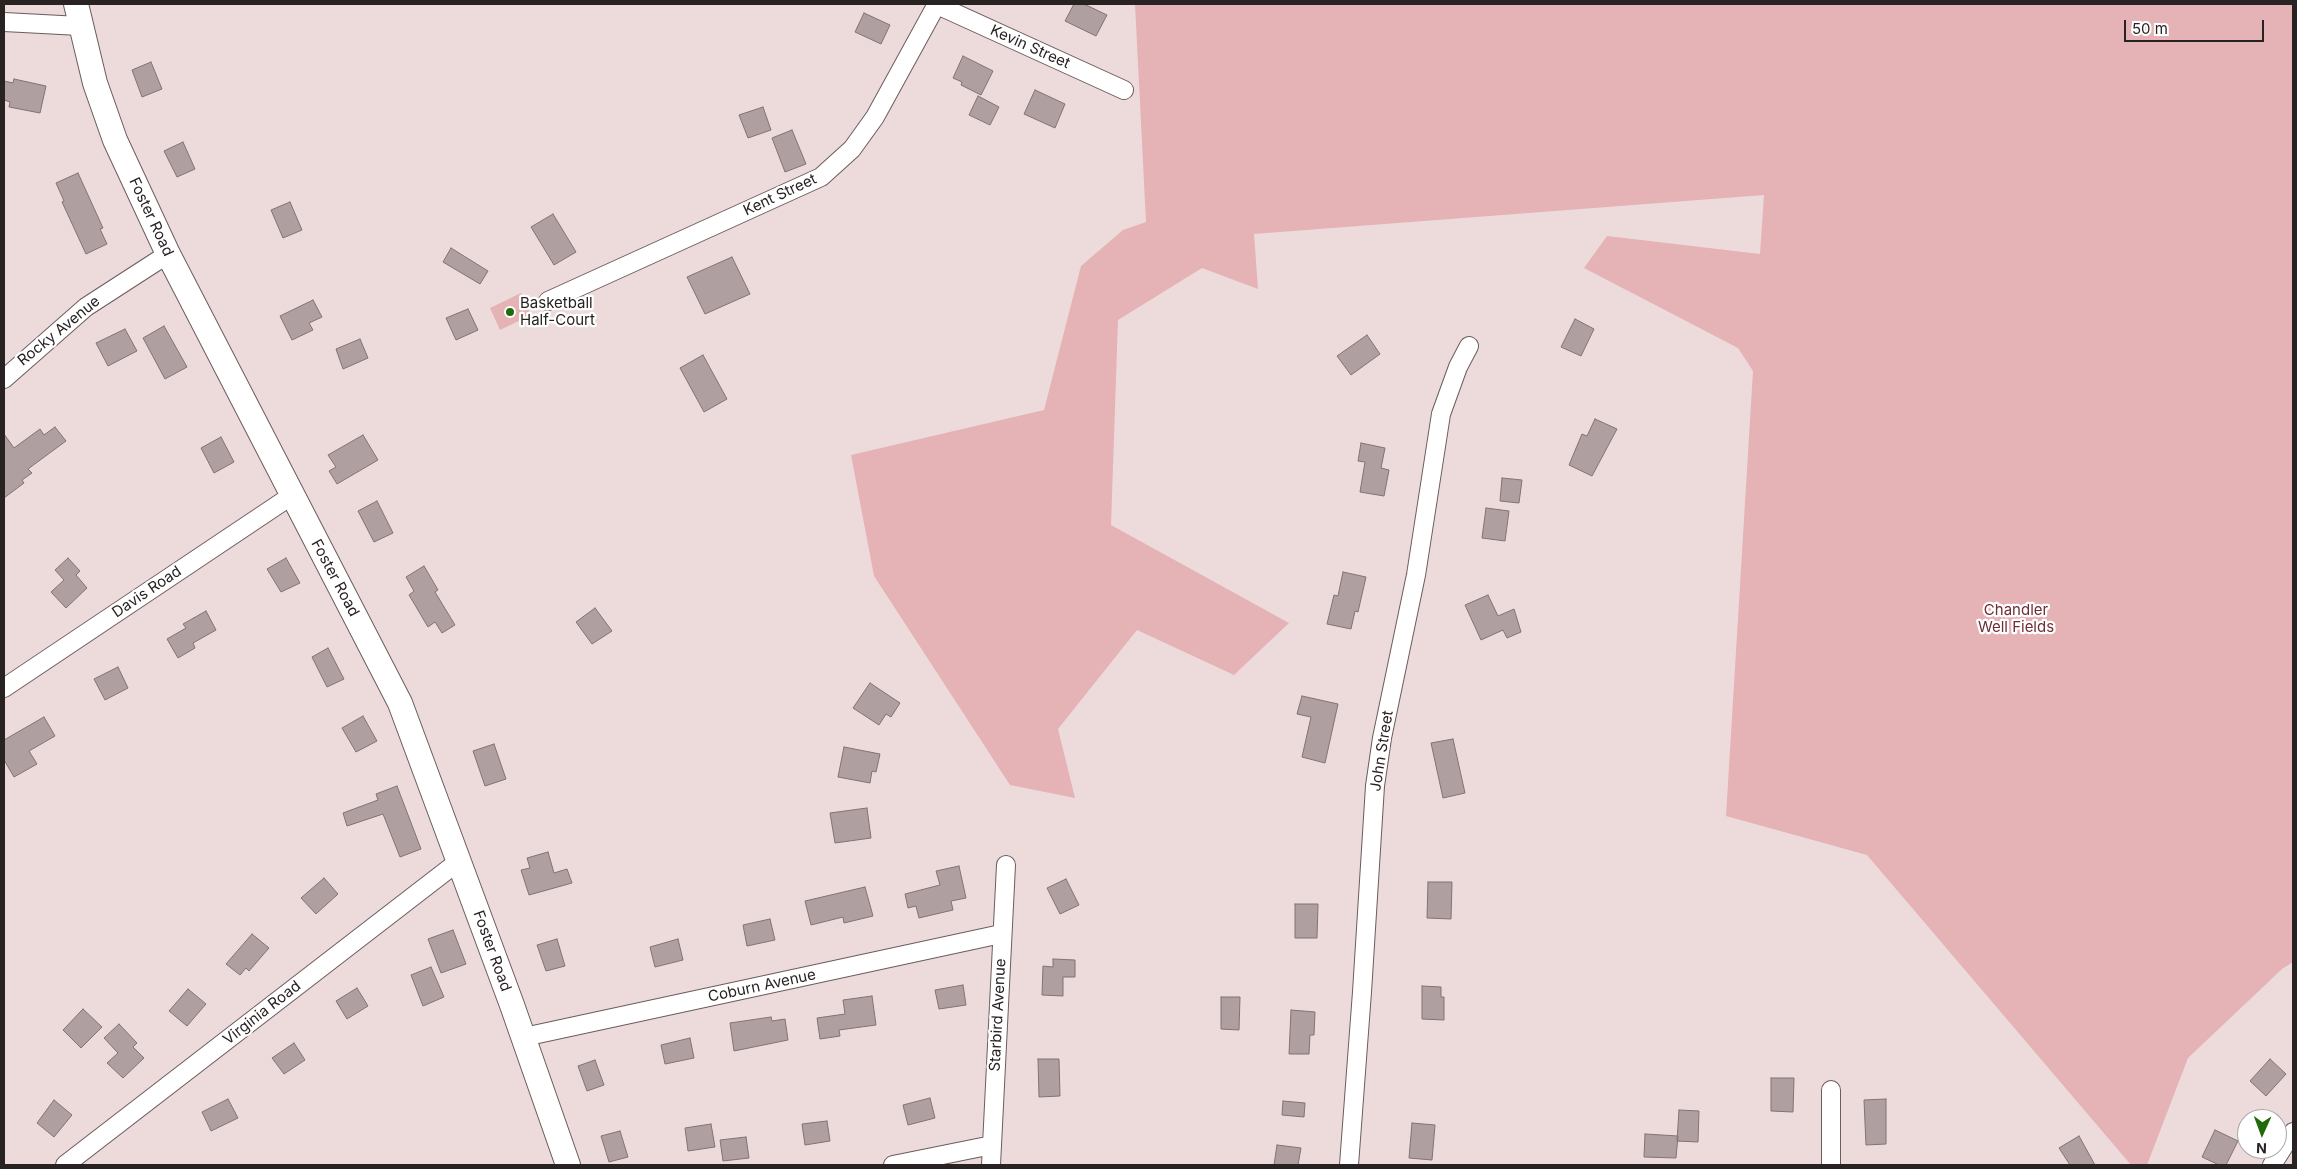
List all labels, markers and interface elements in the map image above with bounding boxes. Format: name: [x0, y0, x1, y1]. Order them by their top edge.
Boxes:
scale bar: [2127, 10, 2267, 42]
text: 50 m: [2132, 19, 2168, 38]
street label: Kevin Street: [987, 21, 1073, 73]
street label: Kent Street: [741, 170, 819, 220]
street label: Foster Road: [125, 175, 177, 259]
street label: Rocky Avenue: [14, 292, 104, 370]
place label: Basketball Half-Court: [520, 294, 595, 329]
marker: Basketball Half-Court: [504, 306, 516, 318]
street label: Foster Road: [307, 536, 363, 620]
street label: Davis Road: [109, 562, 185, 622]
park label: Chandler Well Fields: [1978, 601, 2054, 636]
street label: John Street: [1367, 709, 1397, 793]
street label: Foster Road: [469, 908, 515, 994]
street label: Starbird Avenue: [986, 958, 1010, 1072]
street label: Coburn Avenue: [706, 966, 818, 1006]
street label: Virginia Road: [220, 977, 304, 1049]
north arrow: [2237, 1109, 2287, 1159]
text: N: [2256, 1140, 2267, 1157]

